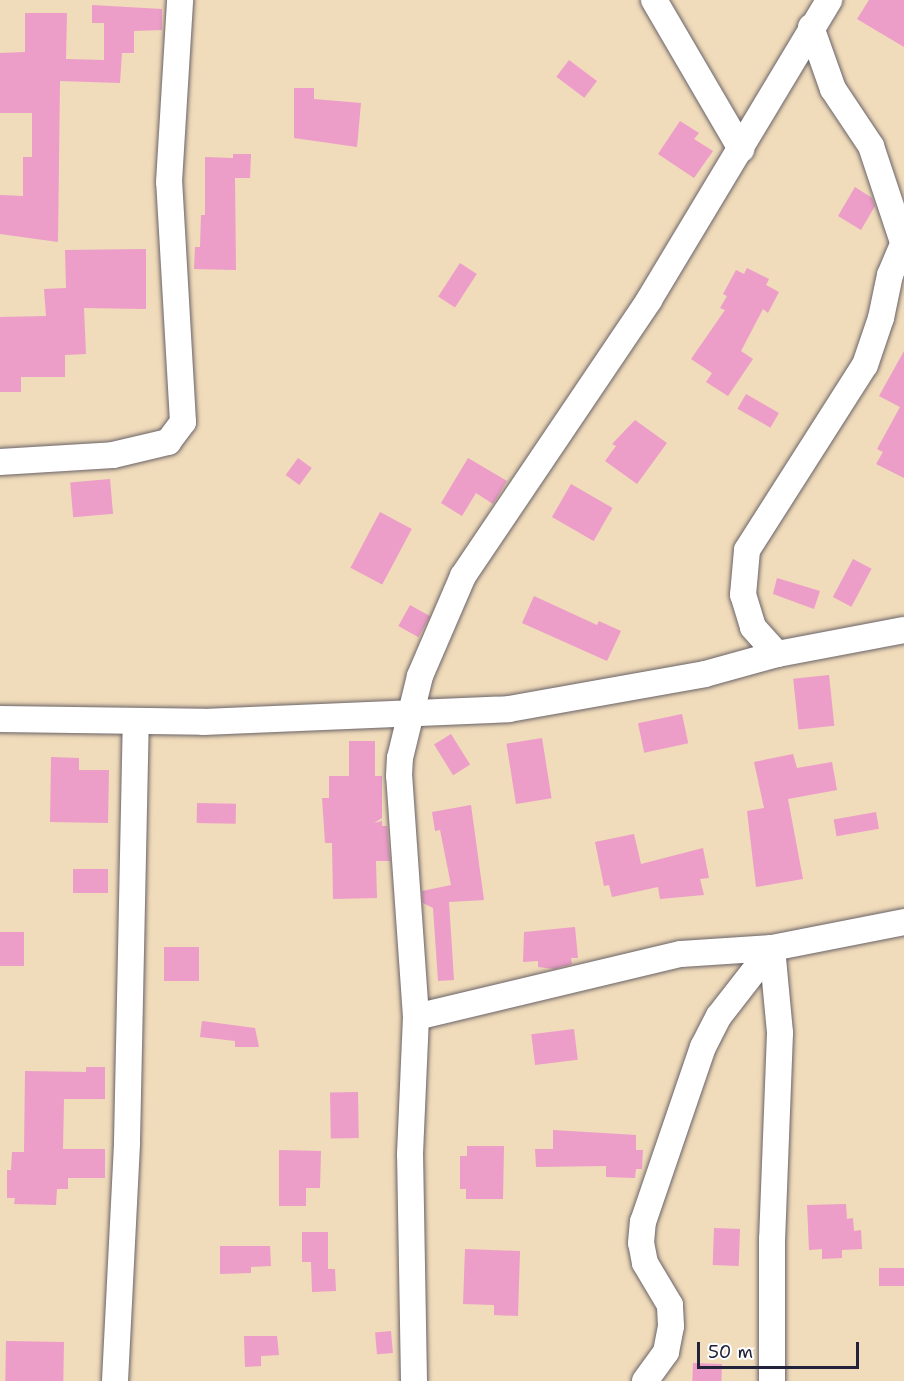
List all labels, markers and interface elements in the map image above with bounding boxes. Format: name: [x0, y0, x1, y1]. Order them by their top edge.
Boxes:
scale bar: [700, 1330, 862, 1368]
text: 50 m: [708, 1340, 753, 1364]

